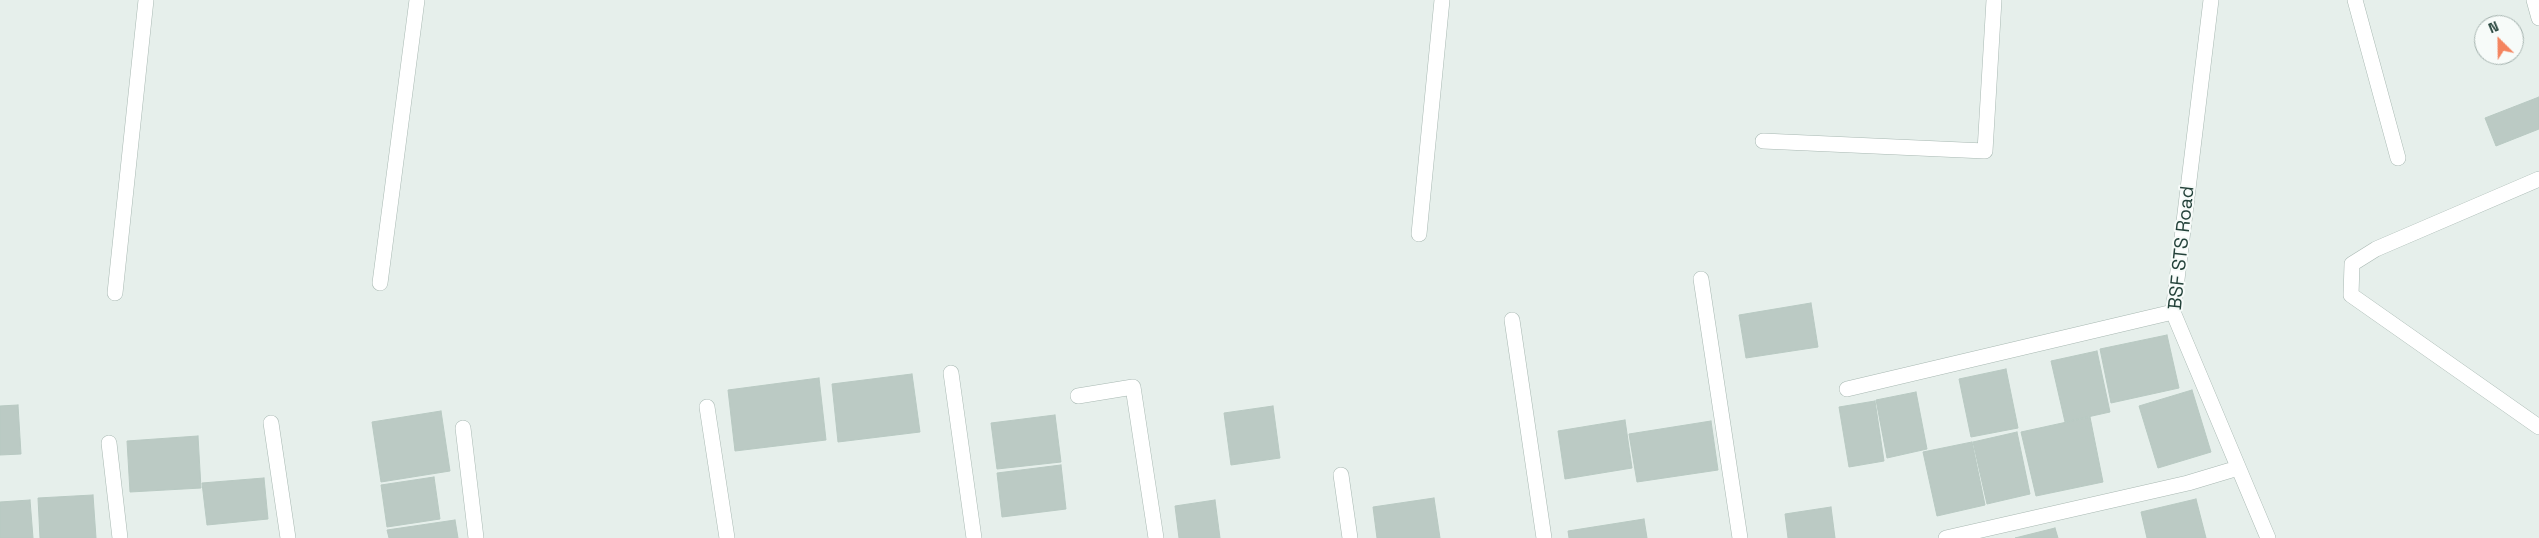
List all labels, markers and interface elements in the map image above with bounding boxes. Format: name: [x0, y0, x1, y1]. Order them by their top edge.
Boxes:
north arrow: [2474, 15, 2524, 65]
text: N: [2486, 17, 2501, 37]
street label: BSF STS Road: [2164, 185, 2200, 311]

